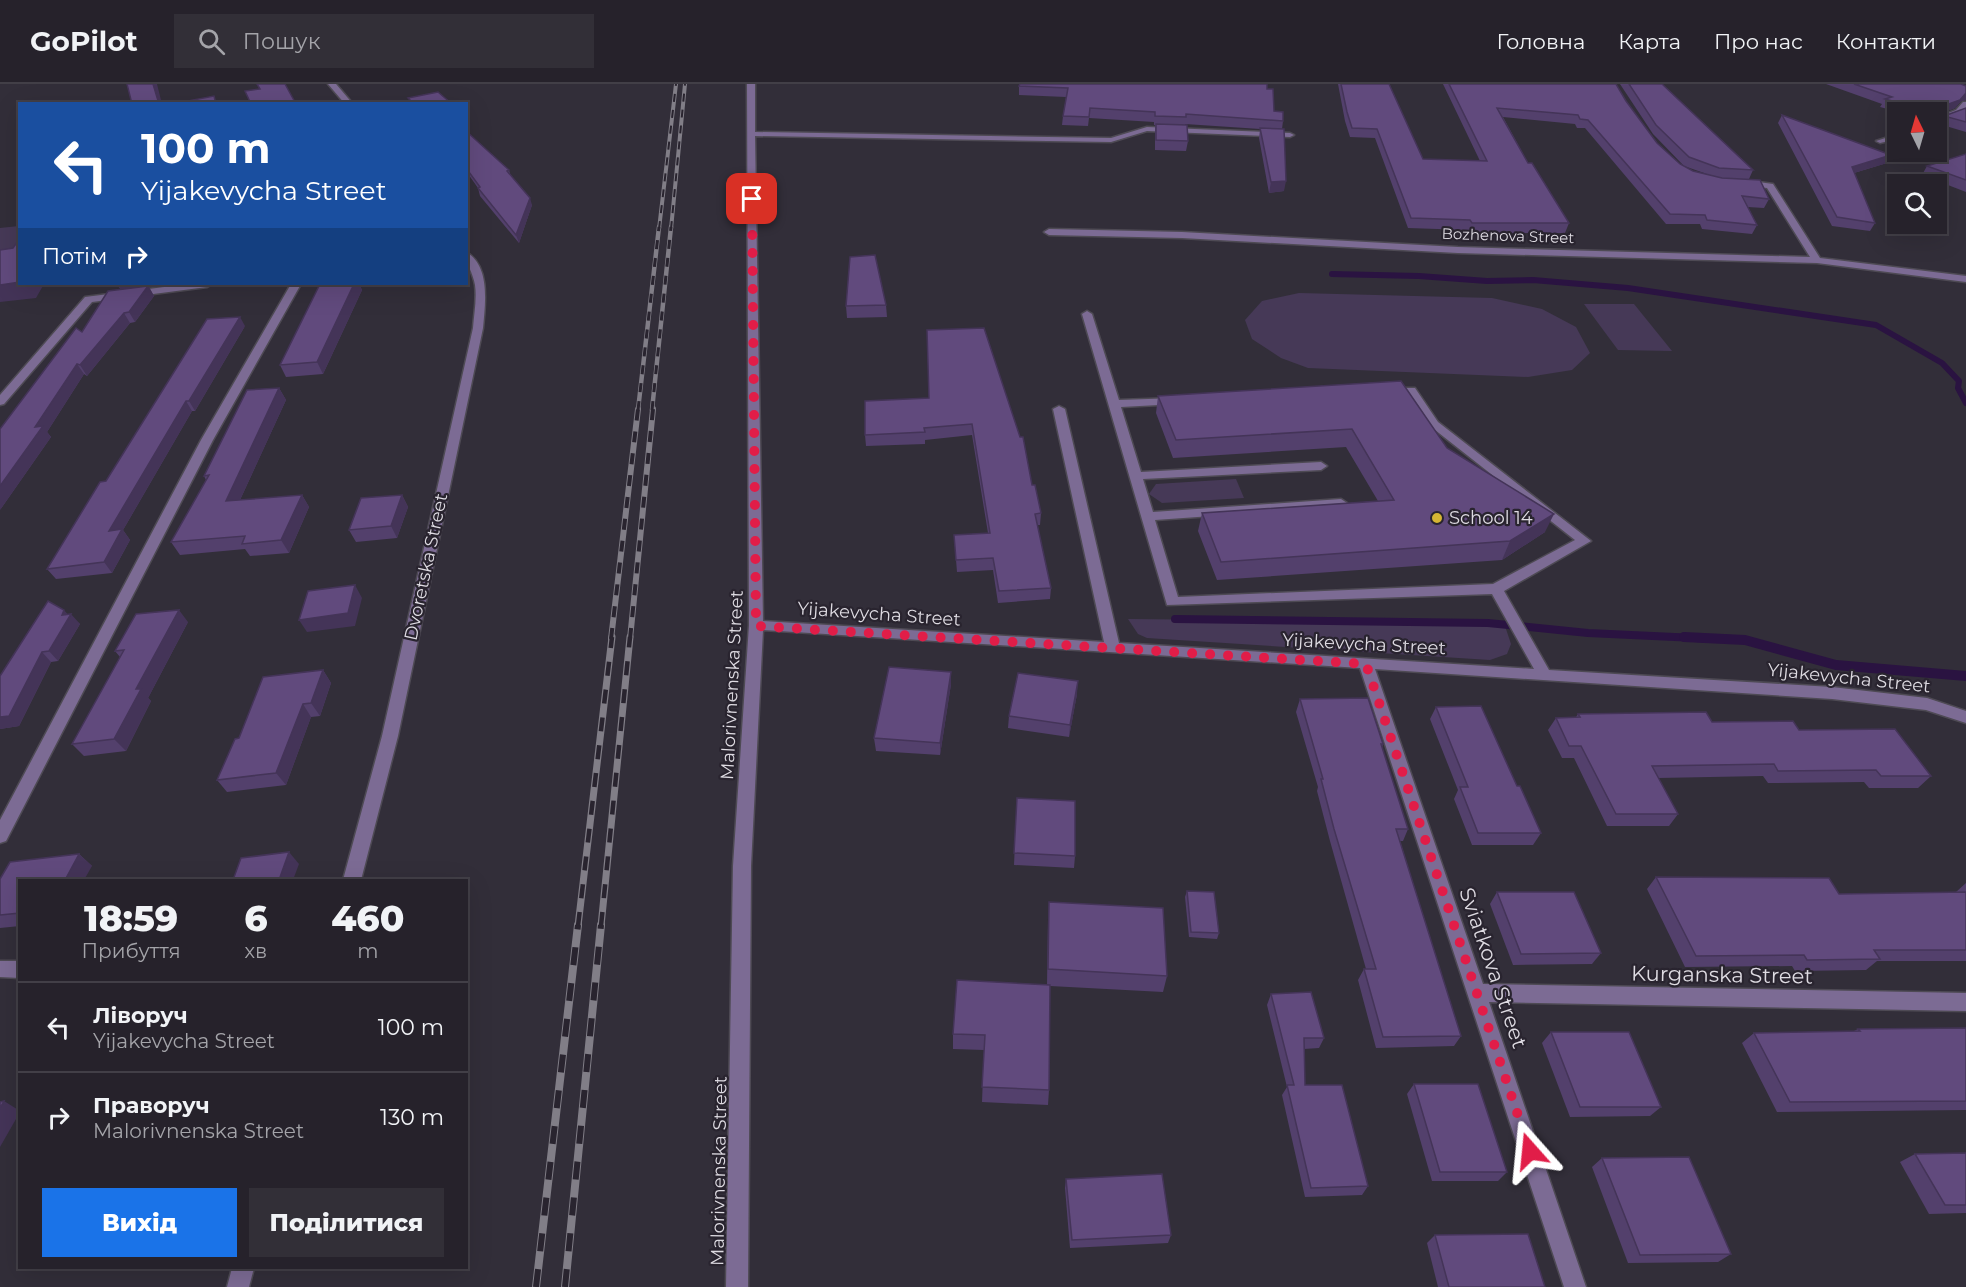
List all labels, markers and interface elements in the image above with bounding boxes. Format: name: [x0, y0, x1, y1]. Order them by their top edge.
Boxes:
search box: [174, 14, 594, 68]
text: GoPilot: [30, 24, 138, 58]
icon: search: [195, 25, 228, 58]
text: Пошук: [243, 28, 320, 55]
text: Головна: [1497, 29, 1585, 54]
text: Карта: [1618, 29, 1681, 54]
text: Про нас: [1714, 29, 1803, 54]
text: Контакти: [1836, 29, 1936, 54]
north arrow: [1887, 102, 1947, 162]
map controls: [1887, 102, 1947, 234]
text: 100 m: [141, 122, 270, 174]
icon: left: [42, 126, 120, 204]
pin: [726, 173, 777, 224]
text: Yijakevycha Street: [141, 174, 387, 207]
button: search: [1887, 174, 1947, 234]
icon: arrive: [735, 182, 768, 215]
street label: Bozhenova Street: [1441, 224, 1575, 247]
icon: right: [120, 240, 153, 273]
text: Потім: [42, 243, 108, 270]
street label: Dvoretska Street: [400, 491, 452, 643]
place label: School 14: [1449, 507, 1533, 529]
marker: School 14: [1430, 511, 1444, 525]
street label: Malorivnenska Street: [716, 590, 748, 780]
street label: Yijakevycha Street: [797, 597, 961, 631]
street label: Yijakevycha Street: [1282, 629, 1446, 659]
street label: Yijakevycha Street: [1766, 659, 1932, 697]
street label: Sviatkova Street: [1454, 884, 1533, 1051]
text: 18:59: [84, 896, 178, 940]
text: 6: [244, 896, 268, 940]
text: 460: [331, 896, 404, 940]
text: Прибуття: [82, 939, 181, 963]
text: хв: [245, 939, 267, 963]
text: m: [357, 939, 378, 963]
street label: Kurganska Street: [1631, 960, 1813, 989]
text: Ліворуч: [93, 1002, 188, 1029]
icon: left: [42, 1011, 75, 1044]
text: 100 m: [378, 1014, 444, 1041]
text: Yijakevycha Street: [93, 1029, 275, 1053]
street label: Malorivnenska Street: [706, 1076, 732, 1266]
text: Праворуч: [93, 1092, 210, 1119]
icon: right: [42, 1101, 75, 1134]
text: 130 m: [380, 1104, 444, 1131]
text: Malorivnenska Street: [93, 1119, 304, 1143]
position arrow: [1498, 1119, 1562, 1183]
button: Вихід: [42, 1188, 237, 1257]
button: Поділитися: [249, 1188, 444, 1257]

